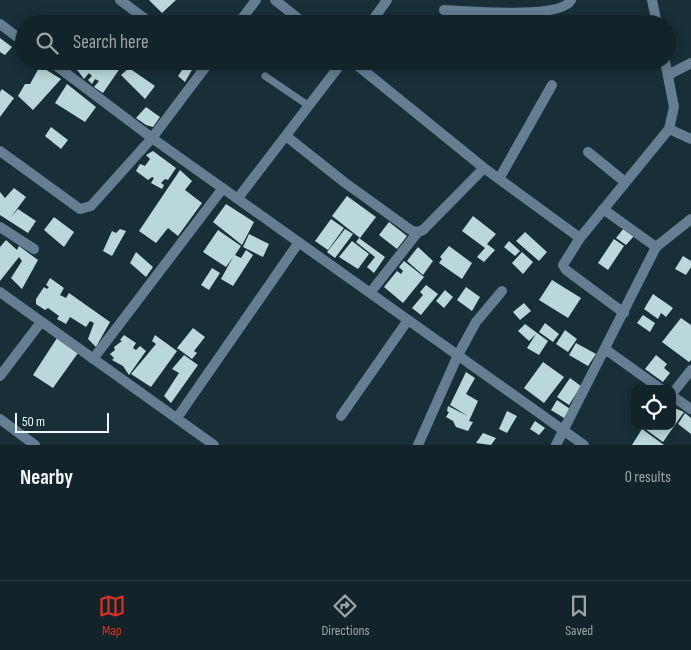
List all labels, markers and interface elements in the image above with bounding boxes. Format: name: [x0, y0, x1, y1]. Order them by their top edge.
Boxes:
search box: [15, 15, 676, 70]
icon: search: [33, 29, 61, 57]
text: Search here: [73, 31, 149, 54]
map controls: [631, 385, 676, 430]
button: locate: [631, 385, 676, 430]
scale bar: [15, 410, 109, 433]
text: 50 m: [22, 413, 45, 430]
text: Nearby: [20, 465, 73, 490]
text: 0 results: [625, 468, 671, 487]
tab: Map: [98, 592, 126, 639]
tab: Directions: [321, 592, 370, 639]
tab: Saved: [565, 592, 593, 639]

